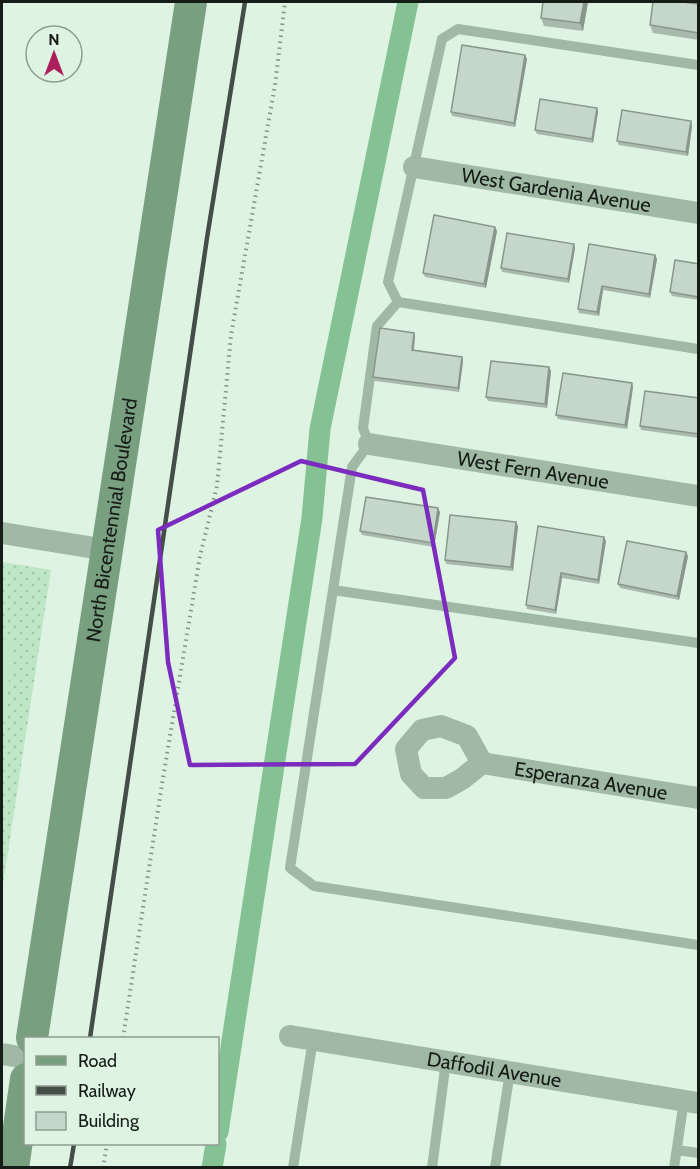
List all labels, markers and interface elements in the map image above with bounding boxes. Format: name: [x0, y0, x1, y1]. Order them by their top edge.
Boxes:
north arrow: [24, 24, 84, 84]
text: N: [48, 30, 60, 49]
street label: West Gardenia Avenue: [460, 163, 653, 217]
street label: North Bicentennial Boulevard: [81, 396, 142, 644]
street label: West Fern Avenue: [455, 446, 611, 494]
street label: Esperanza Avenue: [513, 756, 669, 805]
legend: [24, 1037, 219, 1145]
street label: Daffodil Avenue: [425, 1047, 563, 1092]
text: Road: [78, 1050, 117, 1072]
text: Railway: [78, 1080, 136, 1102]
text: Building: [78, 1110, 140, 1132]

